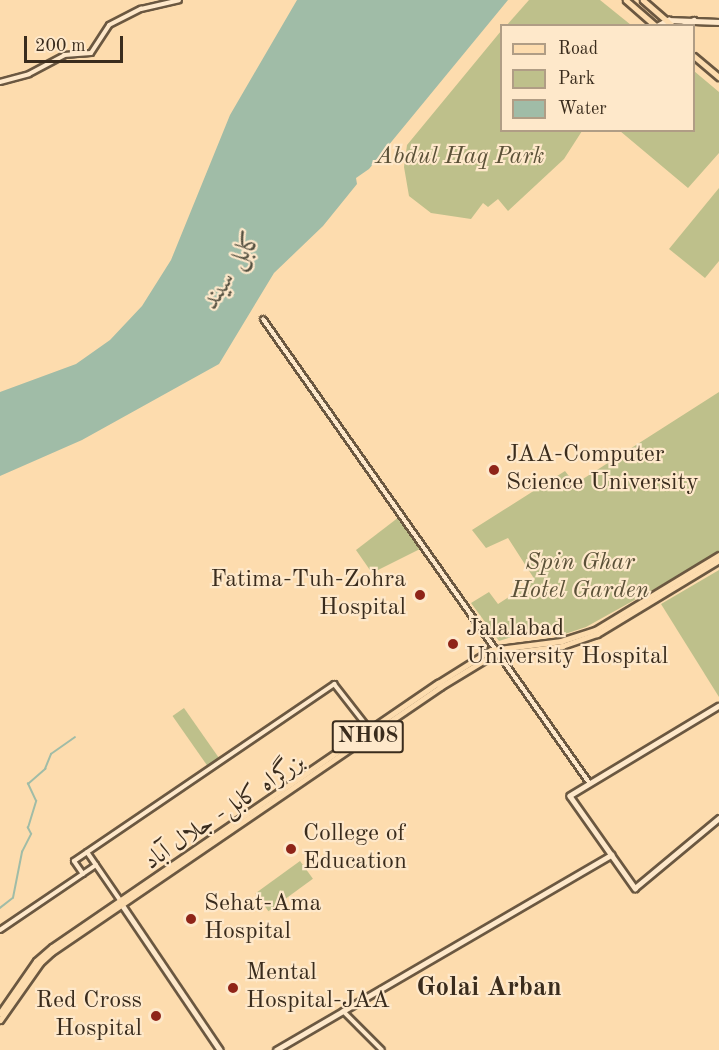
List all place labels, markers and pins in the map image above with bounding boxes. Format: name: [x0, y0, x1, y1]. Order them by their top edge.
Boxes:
place label: JAA-Computer Science University: [506, 442, 699, 498]
marker: JAA-Computer Science University: [487, 463, 501, 477]
place label: Fatima-Tuh-Zohra Hospital: [211, 567, 406, 623]
marker: Fatima-Tuh-Zohra Hospital: [411, 586, 429, 604]
place label: Jalalabad University Hospital: [466, 616, 668, 672]
marker: Jalalabad University Hospital: [444, 635, 462, 653]
place label: College of Education: [303, 821, 407, 877]
marker: College of Education: [284, 842, 298, 856]
place label: Sehat-Ama Hospital: [204, 891, 321, 947]
marker: Sehat-Ama Hospital: [182, 910, 200, 928]
place label: Mental Hospital-JAA: [246, 960, 390, 1016]
marker: Mental Hospital-JAA: [224, 979, 242, 997]
place label: Red Cross Hospital: [36, 988, 142, 1044]
marker: Red Cross Hospital: [147, 1007, 165, 1025]

